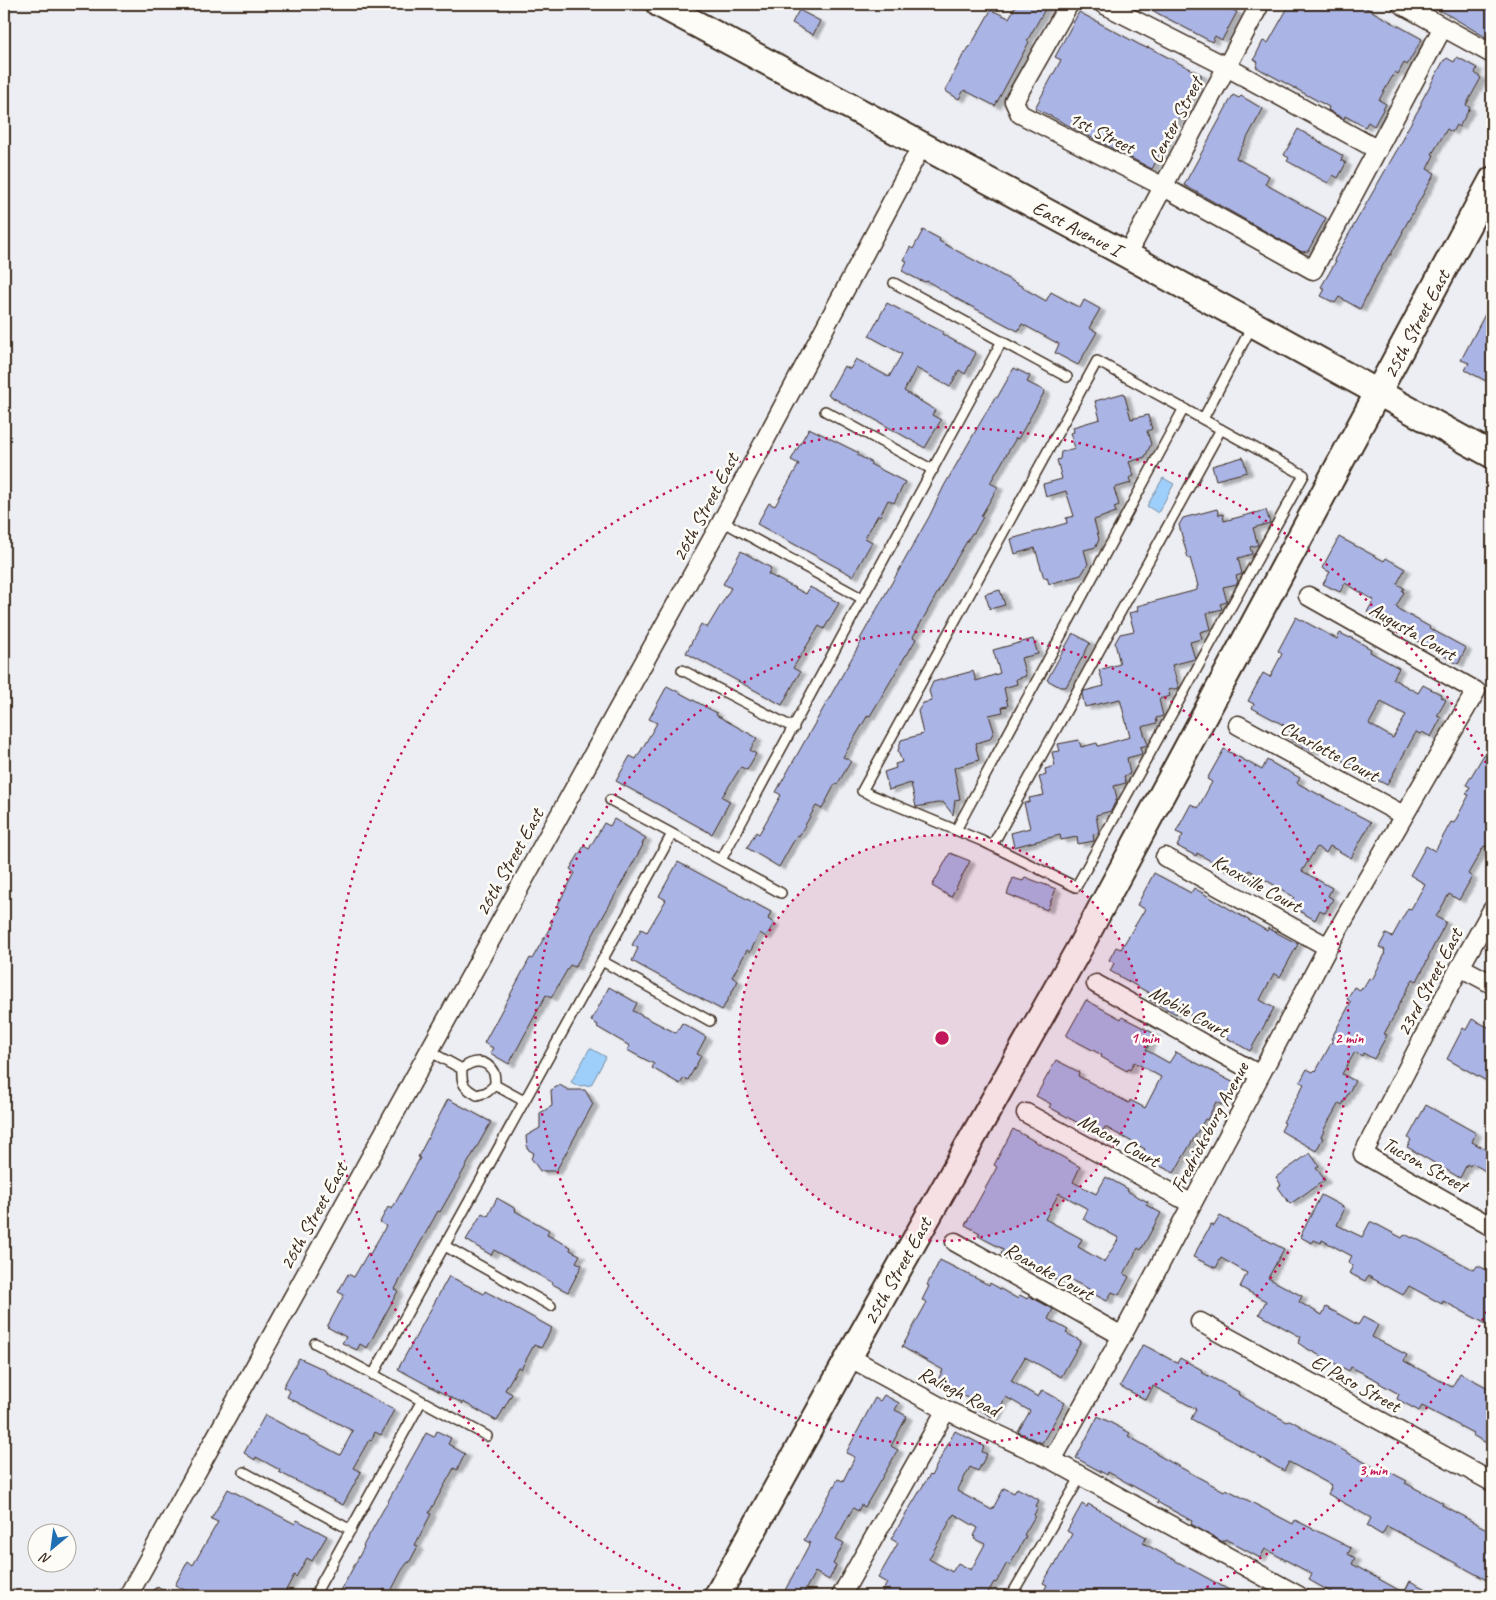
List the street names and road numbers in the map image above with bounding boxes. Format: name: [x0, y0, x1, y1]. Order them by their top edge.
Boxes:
street label: Center Street: [1142, 70, 1210, 167]
street label: 1st Street: [1065, 105, 1141, 161]
street label: East Avenue I: [1028, 195, 1130, 264]
street label: 25th Street East: [1378, 264, 1456, 383]
street label: 26th Street East: [667, 447, 745, 566]
street label: Augusta Court: [1365, 597, 1463, 667]
street label: Charlotte Court: [1276, 715, 1385, 789]
street label: 26th Street East: [470, 802, 550, 920]
street label: Knoxville Court: [1208, 849, 1308, 919]
street label: 23rd Street East: [1391, 922, 1469, 1040]
street label: Mobile Court: [1145, 980, 1235, 1044]
street label: Fredricksburg Avenue: [1165, 1057, 1255, 1197]
street label: Macon Court: [1074, 1108, 1166, 1174]
street label: Tucson Street: [1378, 1131, 1475, 1200]
street label: 26th Street East: [274, 1156, 354, 1274]
street label: 25th Street East: [858, 1211, 938, 1329]
street label: Roanoke Court: [1000, 1237, 1100, 1307]
street label: El Paso Street: [1307, 1349, 1407, 1419]
street label: Raliegh Road: [914, 1360, 1006, 1424]

